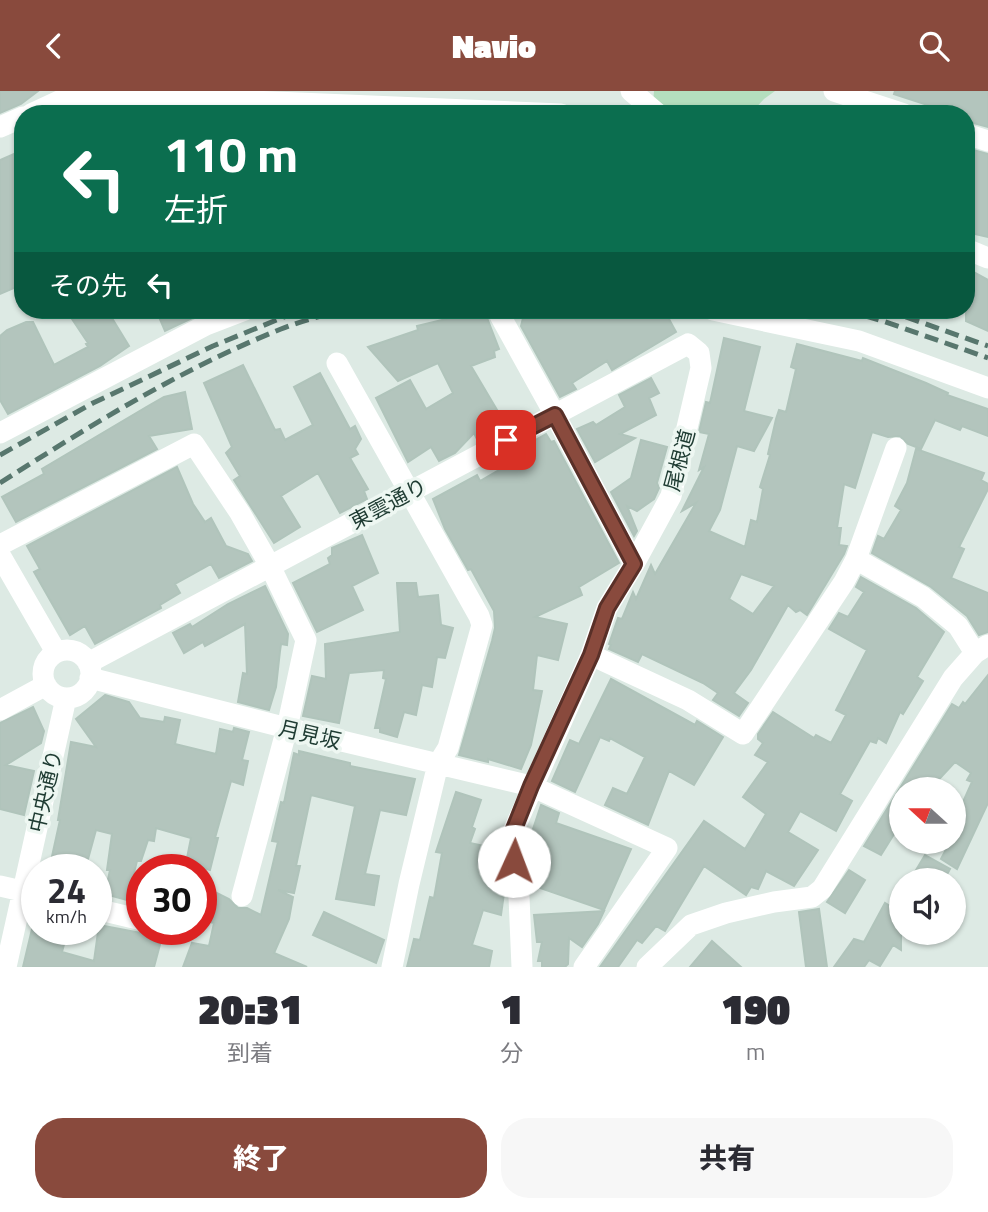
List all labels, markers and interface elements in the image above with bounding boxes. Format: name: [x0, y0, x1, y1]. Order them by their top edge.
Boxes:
text: Navio: [452, 22, 536, 70]
icon: back: [35, 27, 73, 65]
icon: search: [915, 27, 953, 65]
text: 110 m: [164, 116, 298, 191]
icon: left: [49, 133, 140, 224]
text: 左折: [164, 185, 228, 233]
text: その先: [49, 266, 127, 305]
icon: left: [141, 266, 179, 304]
pin: [476, 410, 536, 470]
icon: arrive: [487, 421, 525, 459]
street label: 尾根道: [655, 425, 703, 495]
street label: 東雲通り: [343, 469, 433, 537]
street label: 月見坂: [276, 711, 344, 757]
street label: 中央通り: [20, 746, 70, 836]
north arrow: [889, 777, 966, 854]
map controls: [889, 777, 966, 945]
position arrow: [477, 824, 551, 898]
speed limit sign: 30: [126, 854, 217, 945]
text: 24: [47, 863, 86, 917]
button: sound: [889, 868, 966, 945]
text: km/h: [46, 903, 87, 930]
text: 20:31: [198, 976, 302, 1040]
text: 1: [500, 976, 523, 1040]
text: 190: [721, 976, 790, 1040]
text: m: [746, 1034, 765, 1069]
text: 到着: [227, 1035, 273, 1070]
text: 分: [500, 1035, 523, 1070]
button: 終了: [35, 1118, 487, 1198]
button: 共有: [501, 1118, 953, 1198]

